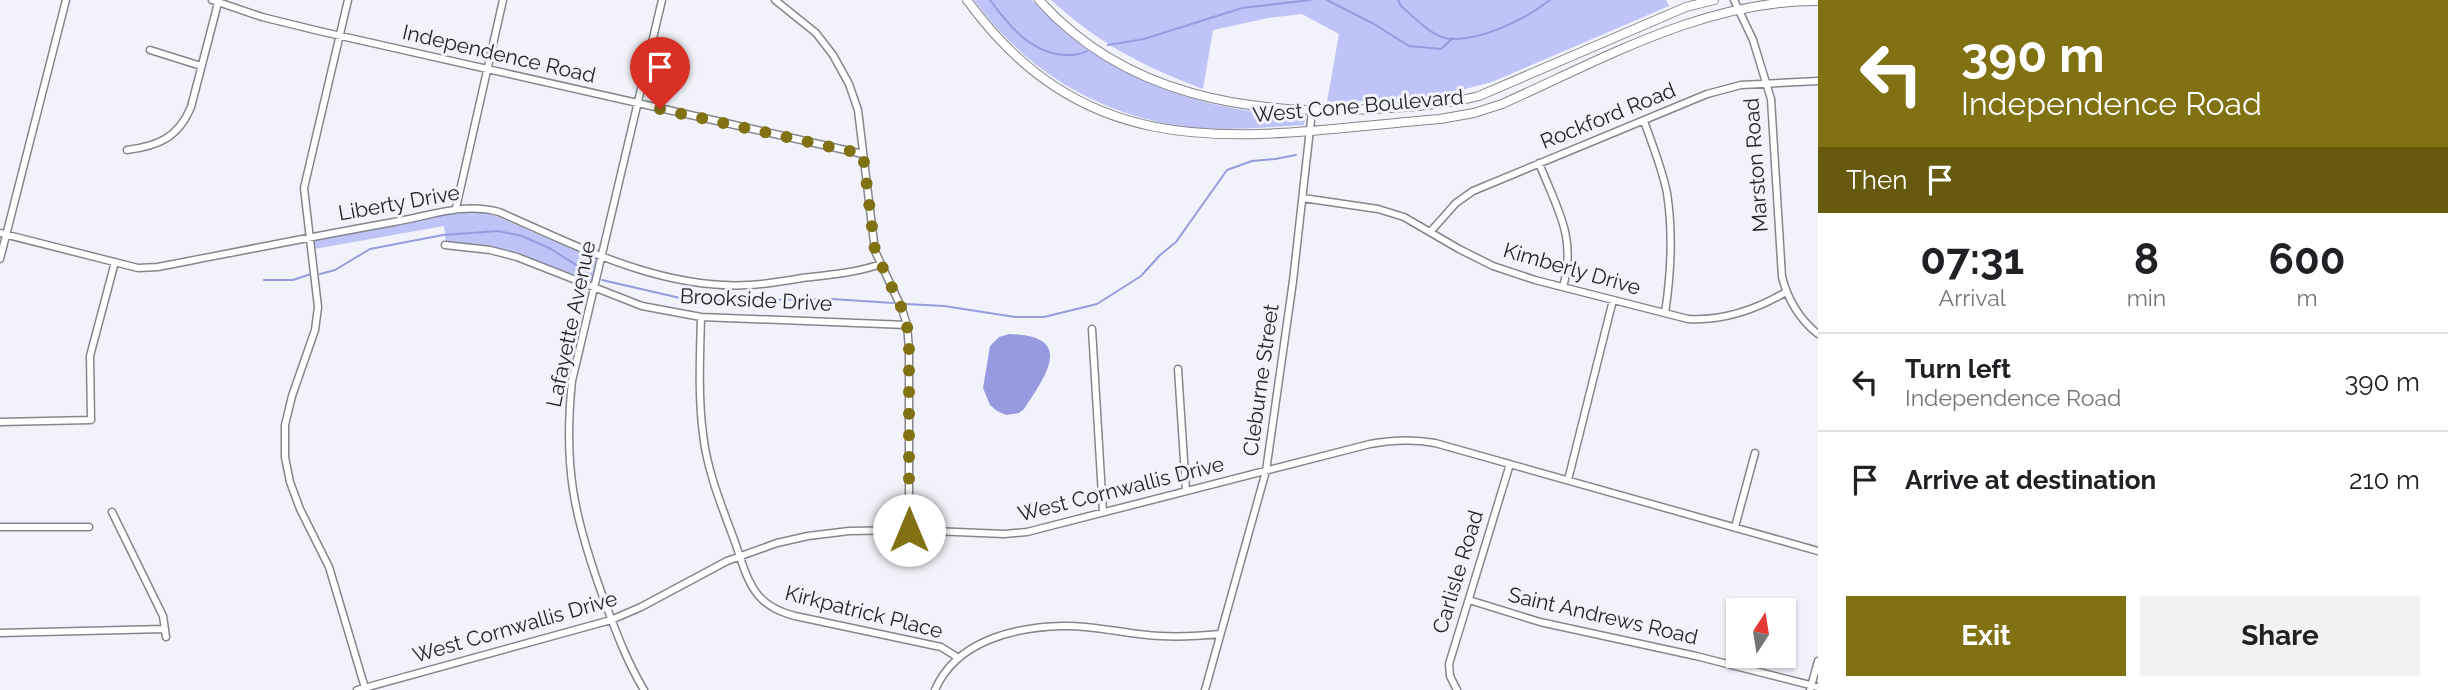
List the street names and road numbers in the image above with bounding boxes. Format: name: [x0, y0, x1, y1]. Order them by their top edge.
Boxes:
street label: Independence Road: [400, 19, 598, 88]
street label: Rockford Road: [1537, 77, 1679, 154]
street label: West Cone Boulevard: [1252, 84, 1464, 127]
street label: Marston Road: [1738, 97, 1773, 233]
street label: Liberty Drive: [336, 180, 462, 225]
street label: Kimberly Drive: [1501, 237, 1644, 300]
street label: Lafayette Avenue: [541, 238, 600, 409]
street label: Brookside Drive: [679, 283, 833, 316]
street label: Cleburne Street: [1237, 302, 1284, 458]
street label: West Cornwallis Drive: [1015, 451, 1227, 526]
street label: Carlisle Road: [1427, 507, 1488, 636]
street label: Kirkpatrick Place: [783, 580, 946, 643]
street label: Saint Andrews Road: [1506, 582, 1700, 650]
street label: West Cornwallis Drive: [410, 585, 620, 668]

